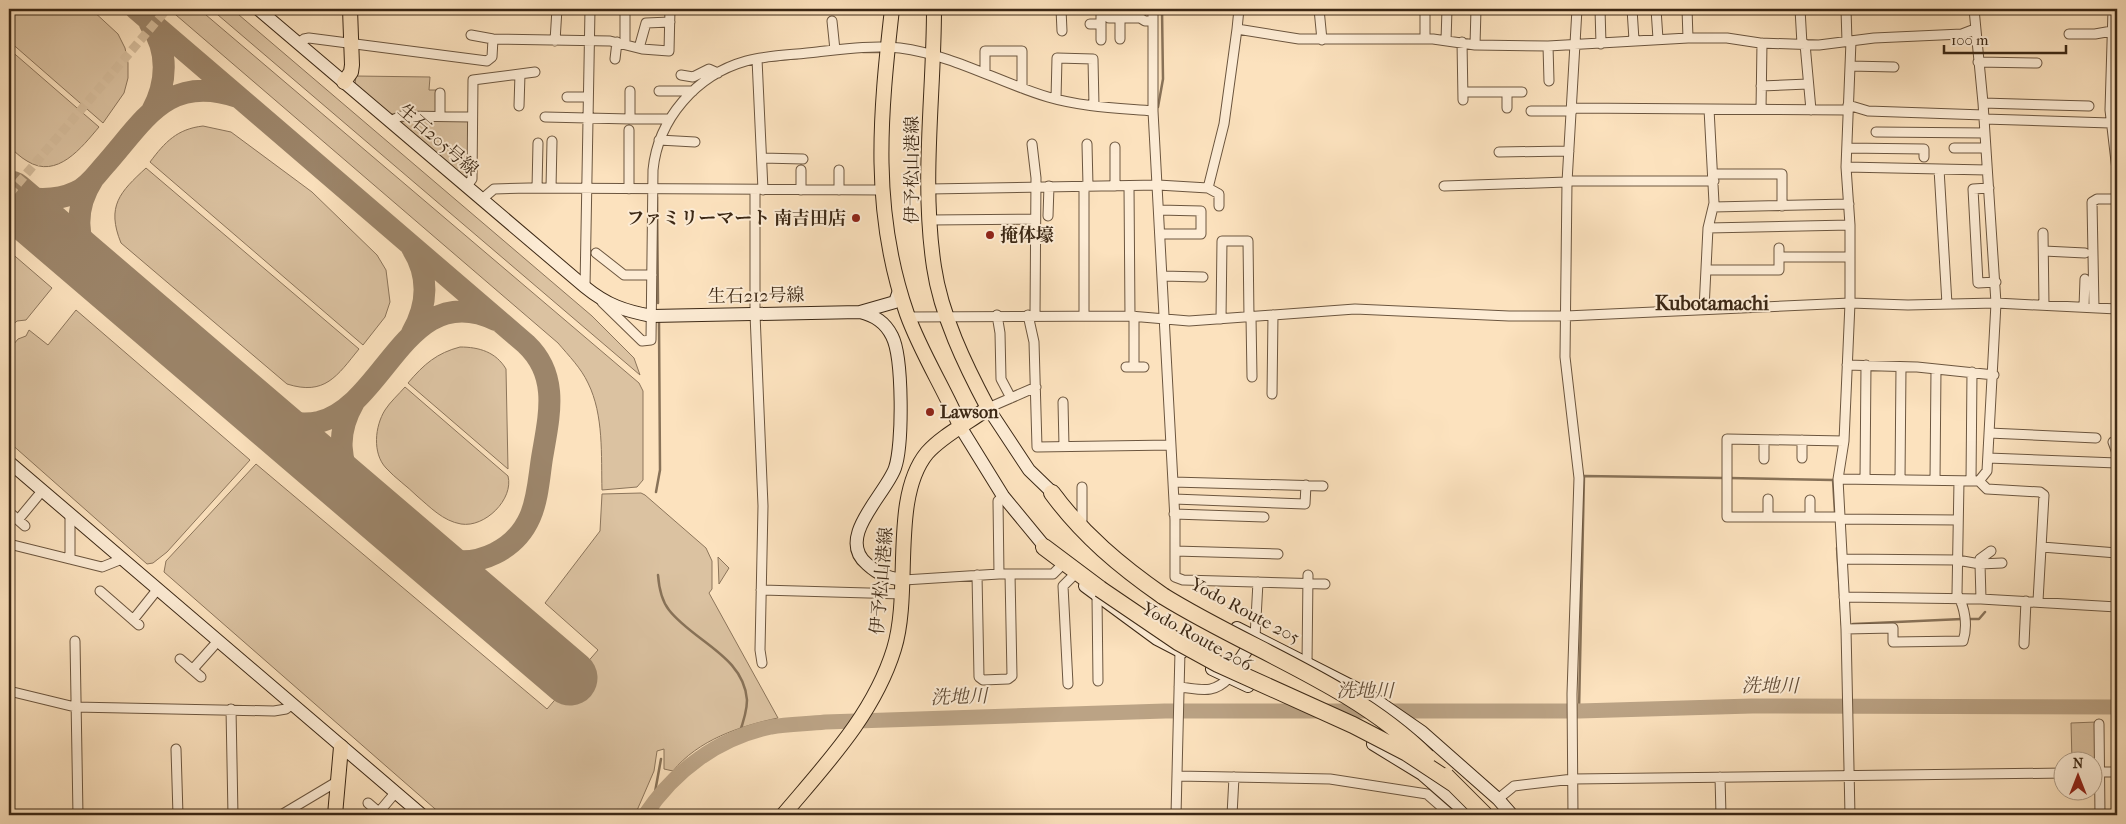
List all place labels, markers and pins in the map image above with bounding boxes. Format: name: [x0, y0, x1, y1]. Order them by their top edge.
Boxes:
place label: ファミリーマート 南吉田店: [627, 208, 846, 229]
marker: ファミリーマート 南吉田店: [850, 212, 862, 224]
place label: 掩体壕: [1000, 225, 1054, 246]
marker: 掩体壕: [984, 229, 996, 241]
place label: Lawson: [940, 402, 999, 423]
marker: Lawson: [924, 406, 936, 418]

